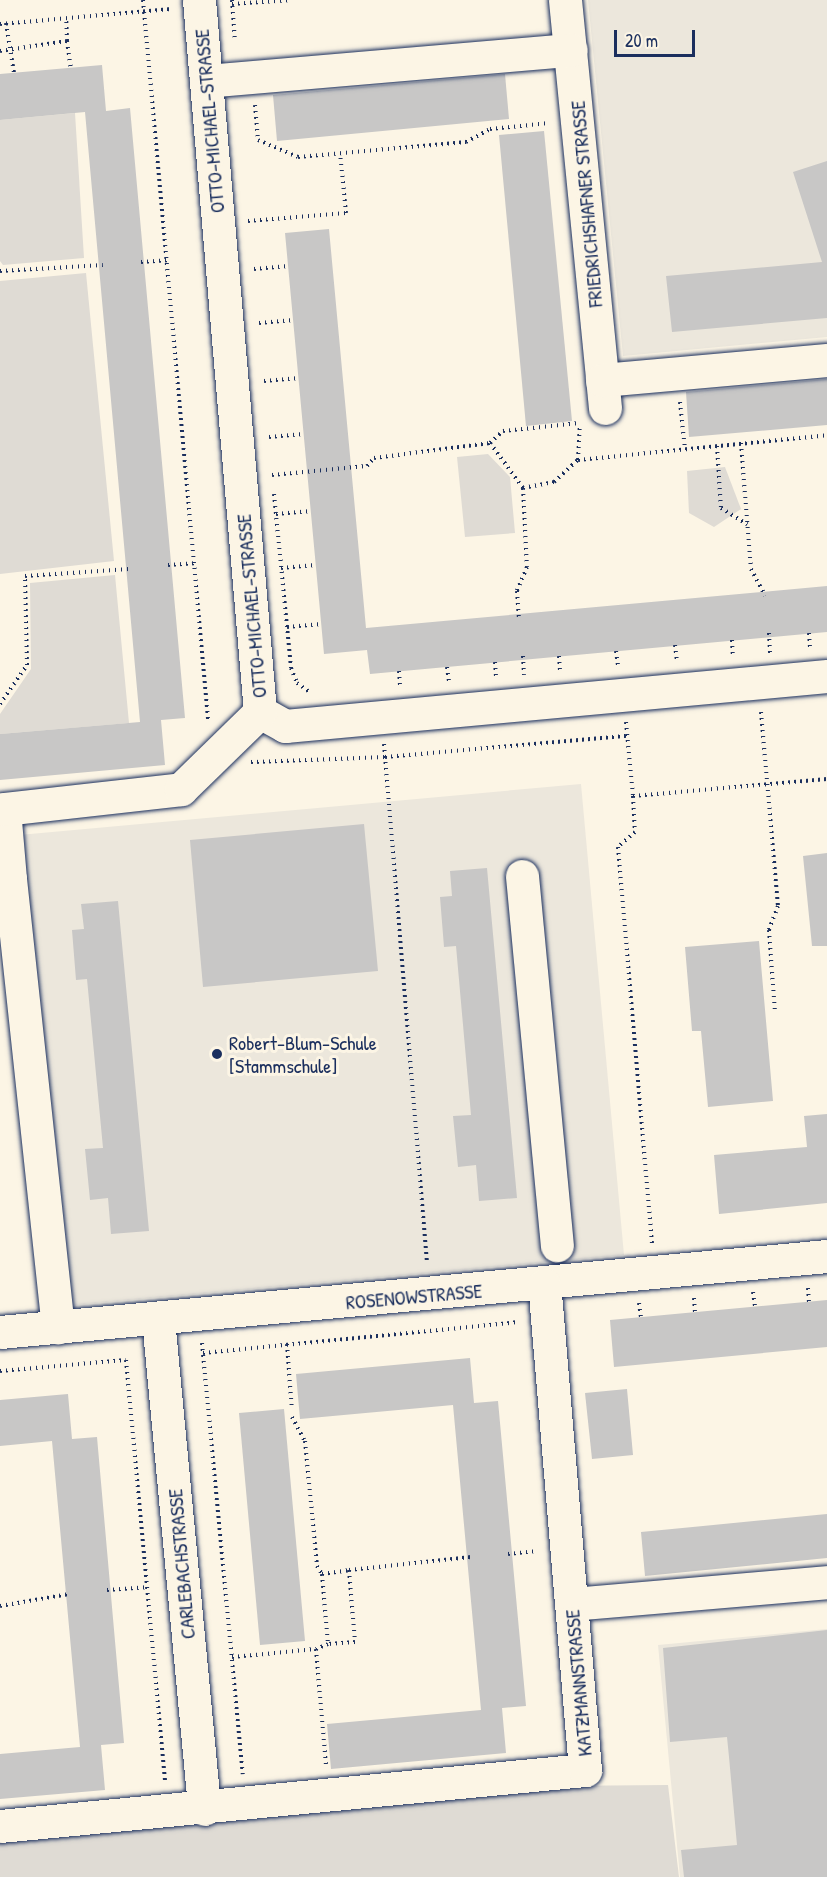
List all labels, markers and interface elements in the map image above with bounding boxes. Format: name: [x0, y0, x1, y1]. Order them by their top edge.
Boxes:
scale bar: [617, 18, 698, 56]
street label: OTTO-MICHAEL-STRASSE: [189, 28, 229, 214]
text: 20 m: [625, 28, 658, 53]
street label: FRIEDRICHSHAFNER STRASSE: [565, 100, 607, 308]
street label: OTTO-MICHAEL-STRASSE: [231, 513, 271, 699]
place label: Robert-Blum-Schule [Stammschule]: [229, 1030, 377, 1077]
marker: Robert-Blum-Schule [Stammschule]: [210, 1047, 224, 1061]
street label: ROSENOWSTRASSE: [345, 1278, 483, 1314]
street label: CARLEBACHSTRASSE: [162, 1488, 200, 1640]
street label: KATZMANNSTRASSE: [560, 1609, 596, 1757]

